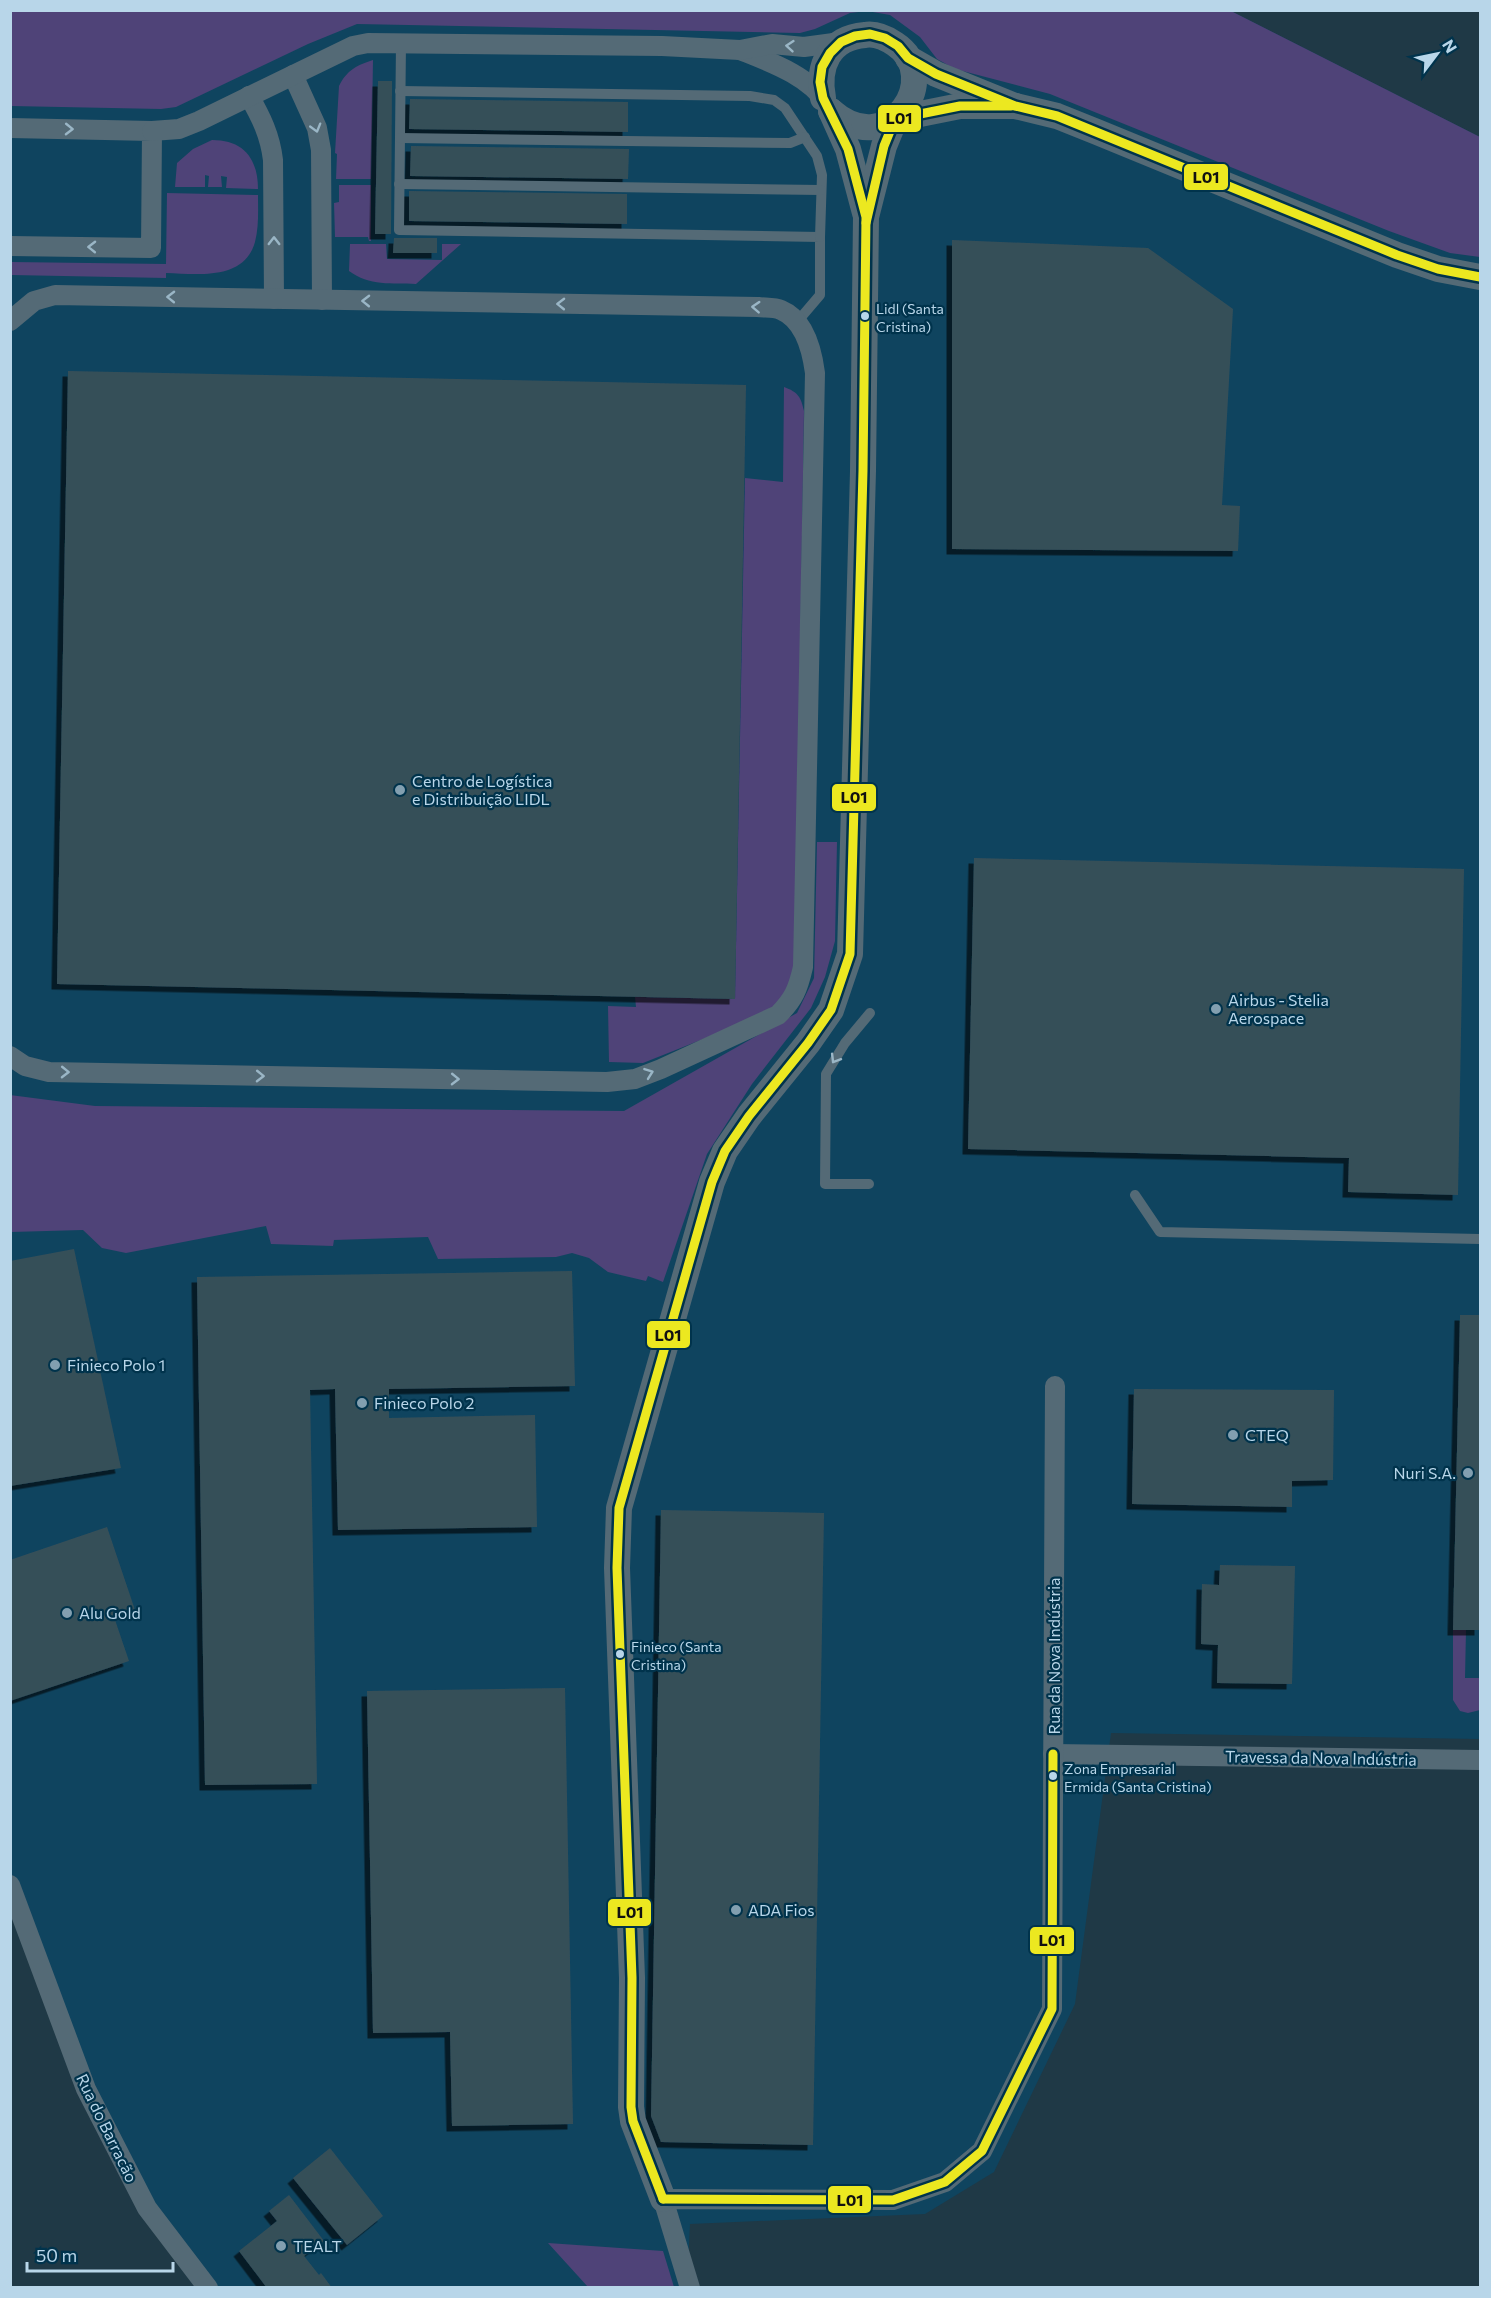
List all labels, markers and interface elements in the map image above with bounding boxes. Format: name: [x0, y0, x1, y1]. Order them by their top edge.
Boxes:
north arrow: [1407, 24, 1467, 84]
text: N: [1439, 36, 1461, 56]
one-way arrow: [786, 40, 795, 53]
line badge: L01: [877, 104, 922, 133]
text: L01: [885, 108, 913, 127]
one-way arrow: [309, 122, 321, 133]
one-way arrow: [64, 123, 73, 135]
line badge: L01: [1183, 163, 1229, 191]
text: L01: [1192, 167, 1220, 186]
one-way arrow: [268, 236, 280, 245]
one-way arrow: [88, 241, 97, 253]
one-way arrow: [167, 291, 176, 303]
one-way arrow: [362, 295, 371, 307]
one-way arrow: [557, 298, 566, 310]
place label: Lidl (Santa Cristina): [876, 300, 944, 335]
one-way arrow: [752, 301, 761, 314]
marker: Lidl (Santa Cristina): [859, 310, 871, 322]
place label: Centro de Logística e Distribuição LIDL: [412, 771, 552, 808]
marker: Centro de Logística e Distribuição LIDL: [393, 783, 407, 797]
line badge: L01: [831, 783, 877, 812]
text: L01: [840, 787, 868, 806]
place label: Airbus - Stelia Aerospace: [1228, 990, 1329, 1027]
marker: Airbus - Stelia Aerospace: [1209, 1002, 1223, 1016]
one-way arrow: [831, 1053, 842, 1063]
one-way arrow: [61, 1066, 70, 1079]
one-way arrow: [643, 1068, 654, 1081]
one-way arrow: [256, 1070, 265, 1082]
one-way arrow: [451, 1073, 460, 1085]
line badge: L01: [646, 1320, 691, 1349]
text: L01: [654, 1325, 682, 1344]
place label: Finieco Polo 1: [67, 1355, 165, 1374]
marker: Finieco Polo 1: [48, 1358, 62, 1372]
place label: Finieco Polo 2: [374, 1393, 475, 1412]
marker: Finieco Polo 2: [355, 1396, 369, 1410]
place label: CTEQ: [1245, 1425, 1289, 1444]
marker: CTEQ: [1226, 1428, 1240, 1442]
place label: Nuri S.A.: [1393, 1463, 1456, 1482]
marker: Nuri S.A.: [1461, 1466, 1475, 1480]
street label: Rua da Nova Indústria: [1044, 1578, 1063, 1734]
place label: Alu Gold: [79, 1603, 141, 1622]
marker: Alu Gold: [60, 1606, 74, 1620]
place label: Finieco (Santa Cristina): [631, 1638, 722, 1673]
marker: Finieco (Santa Cristina): [614, 1648, 626, 1660]
street label: Travessa da Nova Indústria: [1225, 1746, 1417, 1769]
place label: Zona Empresarial Ermida (Santa Cristina): [1064, 1760, 1212, 1795]
marker: Zona Empresarial Ermida (Santa Cristina): [1047, 1770, 1059, 1782]
line badge: L01: [607, 1898, 652, 1927]
place label: ADA Fios: [748, 1900, 814, 1919]
text: L01: [616, 1902, 644, 1921]
marker: ADA Fios: [729, 1903, 743, 1917]
line badge: L01: [1029, 1926, 1075, 1955]
text: L01: [1038, 1930, 1066, 1949]
street label: Rua do Barracão: [73, 2070, 142, 2185]
line badge: L01: [827, 2185, 872, 2214]
text: L01: [836, 2190, 864, 2209]
scale bar: [27, 2235, 172, 2273]
place label: TEALT: [293, 2236, 342, 2255]
marker: TEALT: [274, 2239, 288, 2253]
text: 50 m: [36, 2244, 77, 2266]

